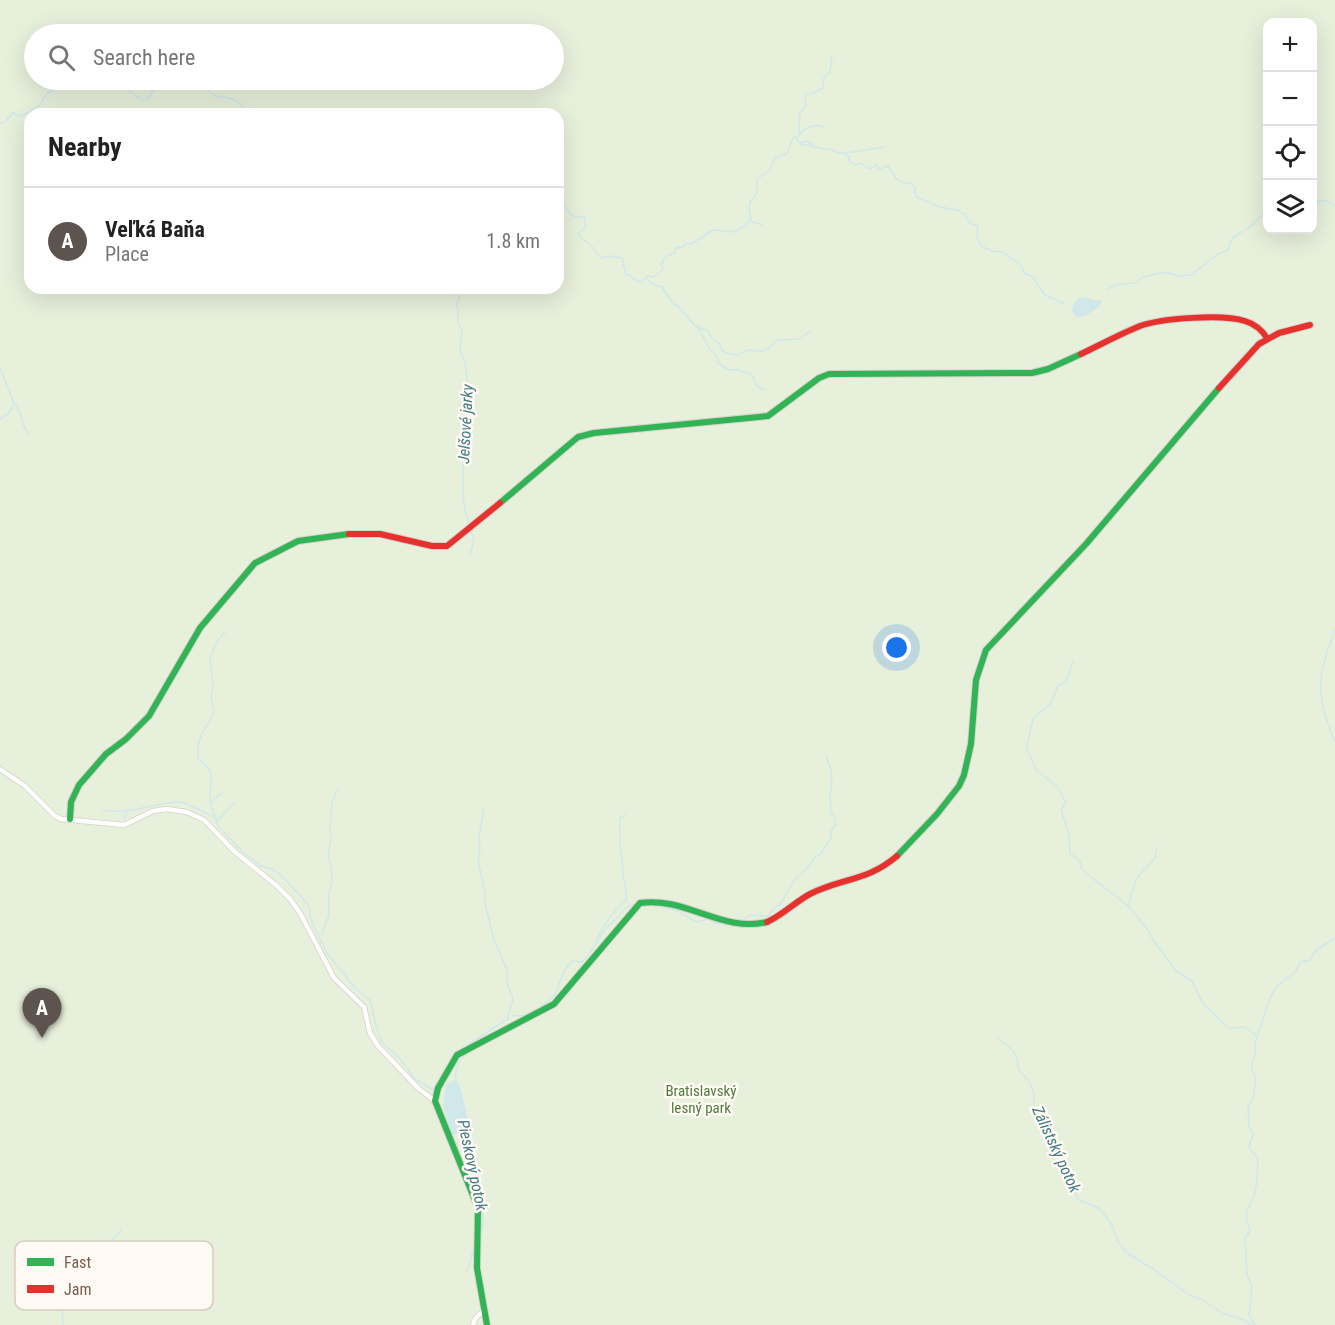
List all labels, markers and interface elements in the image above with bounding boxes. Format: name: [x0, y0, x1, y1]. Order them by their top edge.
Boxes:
map controls: [1263, 18, 1317, 234]
button: +: [1263, 18, 1317, 72]
search box: [24, 24, 564, 90]
icon: search: [45, 41, 78, 74]
text: Search here: [93, 45, 195, 70]
button: −: [1263, 72, 1317, 126]
button: locate: [1263, 126, 1317, 180]
text: Nearby: [48, 132, 122, 162]
button: layers: [1263, 180, 1317, 234]
text: Veľká Baňa: [105, 217, 205, 242]
text: A: [62, 229, 73, 253]
text: 1.8 km: [486, 229, 540, 253]
text: Place: [105, 242, 149, 266]
water label: Jelšové jarky: [454, 383, 477, 464]
your location: [882, 633, 911, 662]
pin: A: [22, 988, 62, 1038]
park label: Bratislavský lesný park: [665, 1082, 737, 1117]
water label: Zálistský potok: [1028, 1102, 1085, 1196]
water label: Pieskový potok: [454, 1118, 492, 1213]
legend: [15, 1241, 213, 1310]
text: Fast: [64, 1253, 91, 1272]
text: Jam: [64, 1280, 91, 1299]

